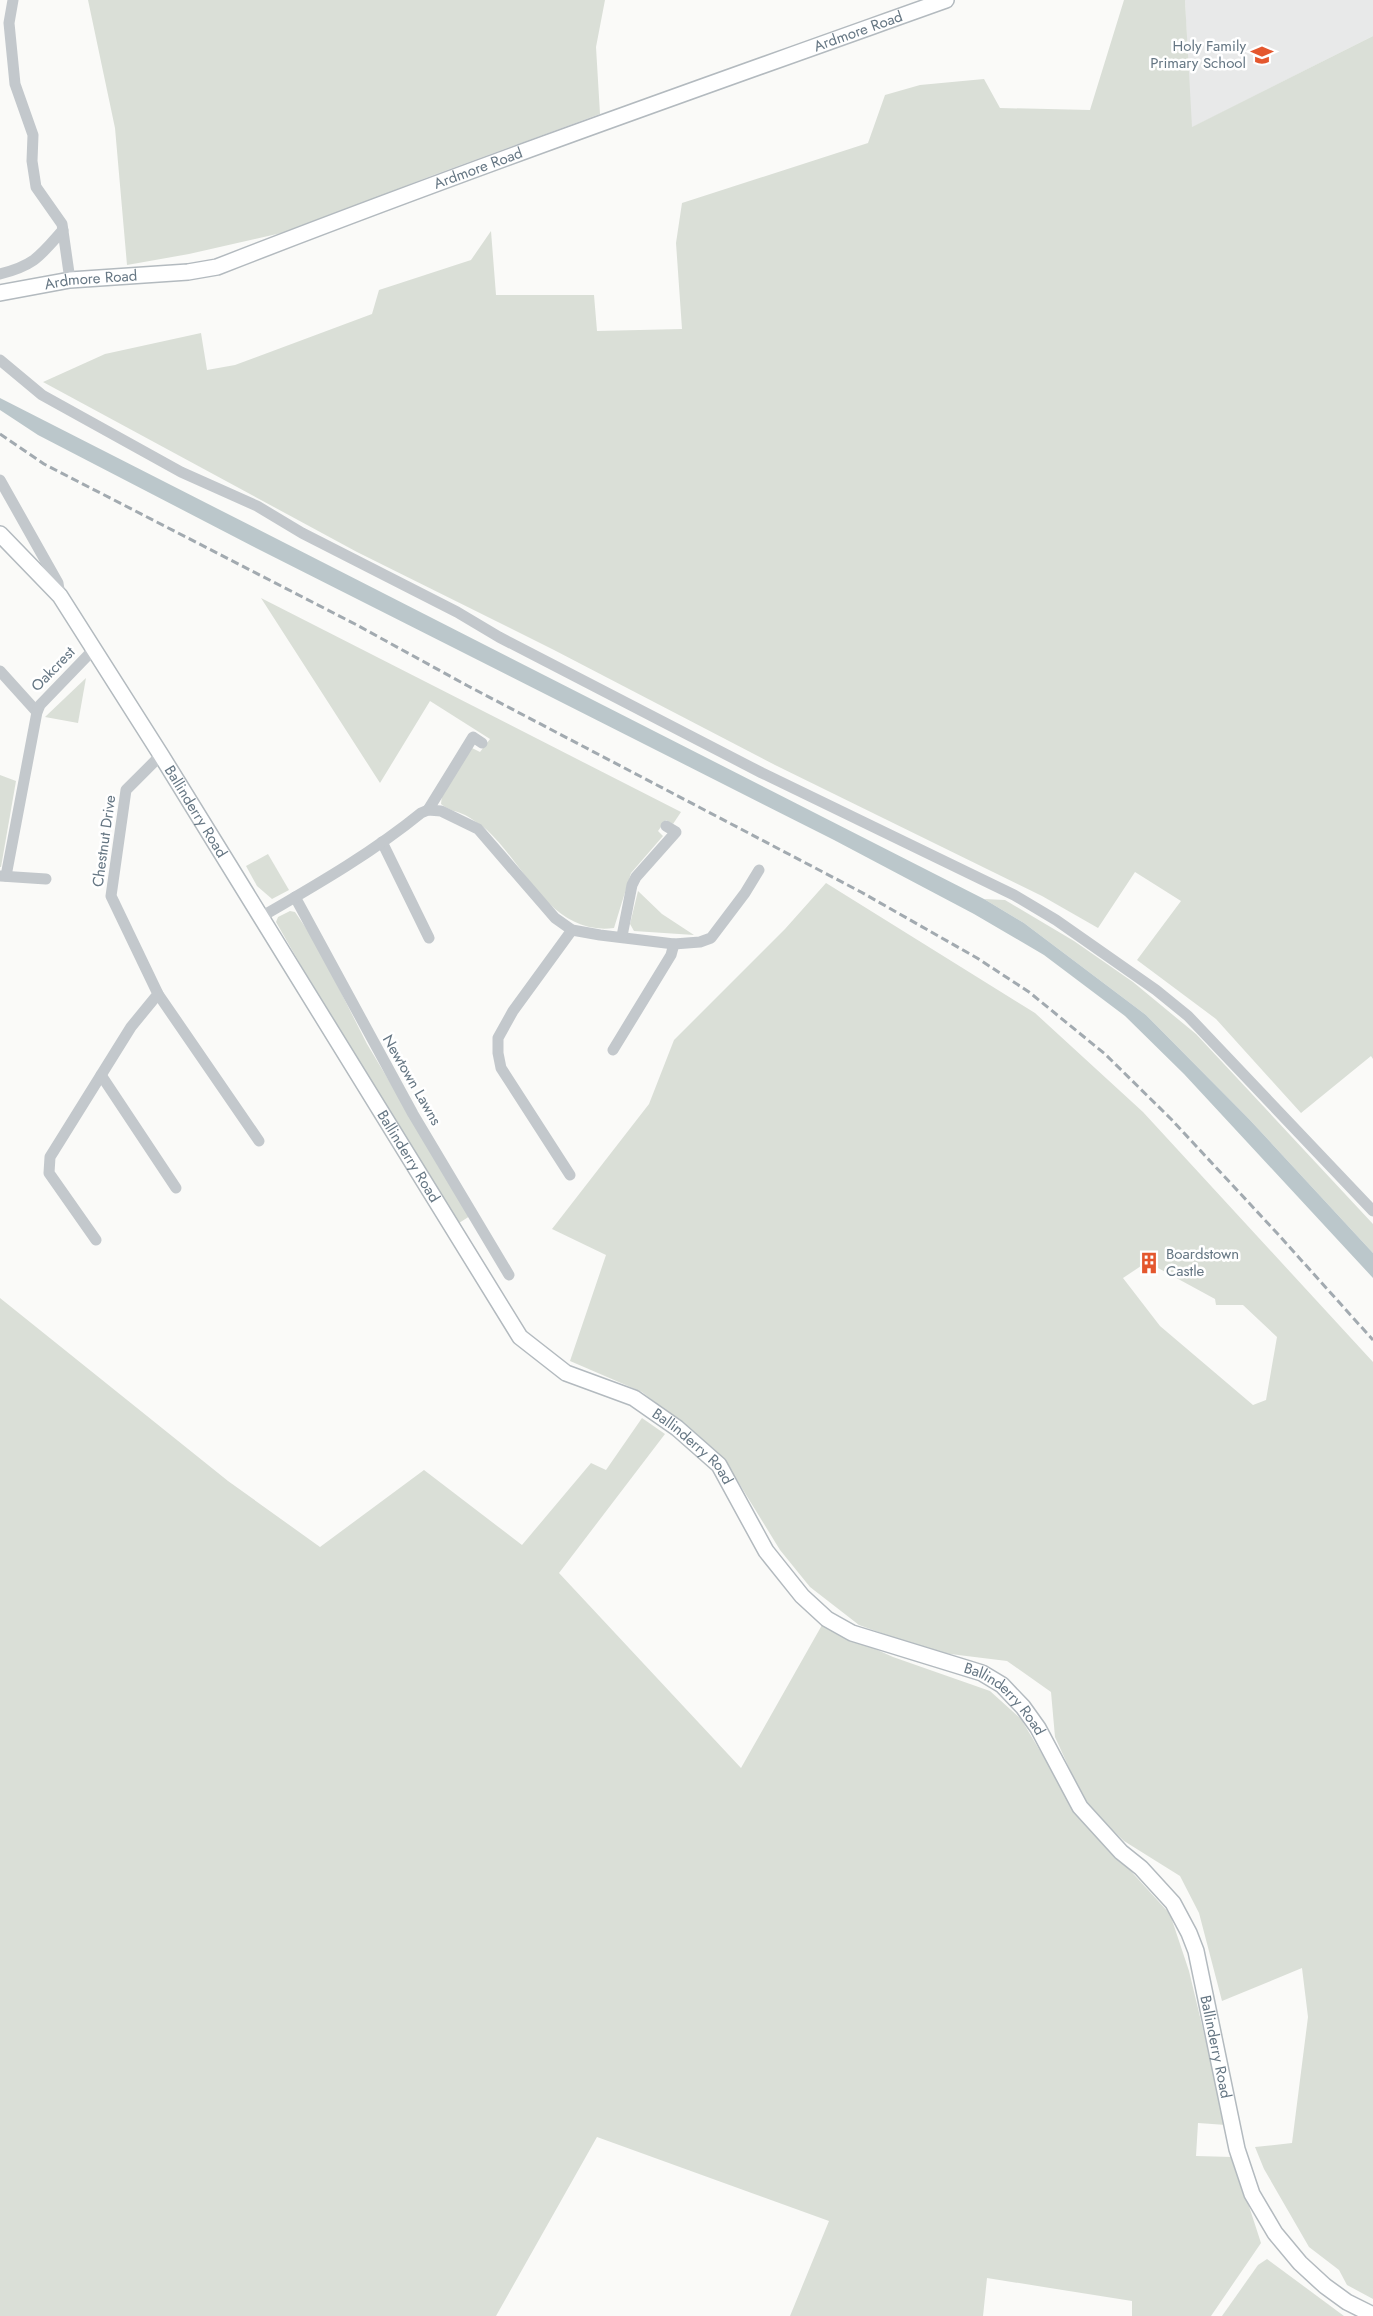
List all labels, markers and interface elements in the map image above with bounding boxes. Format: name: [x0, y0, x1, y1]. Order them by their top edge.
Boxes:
street label: Ardmore Road: [811, 5, 906, 57]
place label: Holy Family Primary School: [1150, 35, 1246, 74]
school or university icon: Holy Family Primary School: [1249, 42, 1275, 68]
street label: Ardmore Road: [431, 142, 526, 195]
street label: Ardmore Road: [43, 264, 138, 296]
street label: Oakcrest: [26, 641, 80, 696]
street label: Ballinderry Road: [159, 761, 233, 862]
street label: Chestnut Drive: [87, 793, 121, 888]
street label: Newtown Lawns: [377, 1031, 447, 1129]
street label: Ballinderry Road: [372, 1106, 445, 1207]
place label: Boardstown Castle: [1166, 1243, 1239, 1282]
building icon: Boardstown Castle: [1136, 1250, 1162, 1276]
street label: Ballinderry Road: [648, 1403, 739, 1488]
street label: Ballinderry Road: [961, 1657, 1051, 1739]
street label: Ballinderry Road: [1194, 1993, 1237, 2100]

